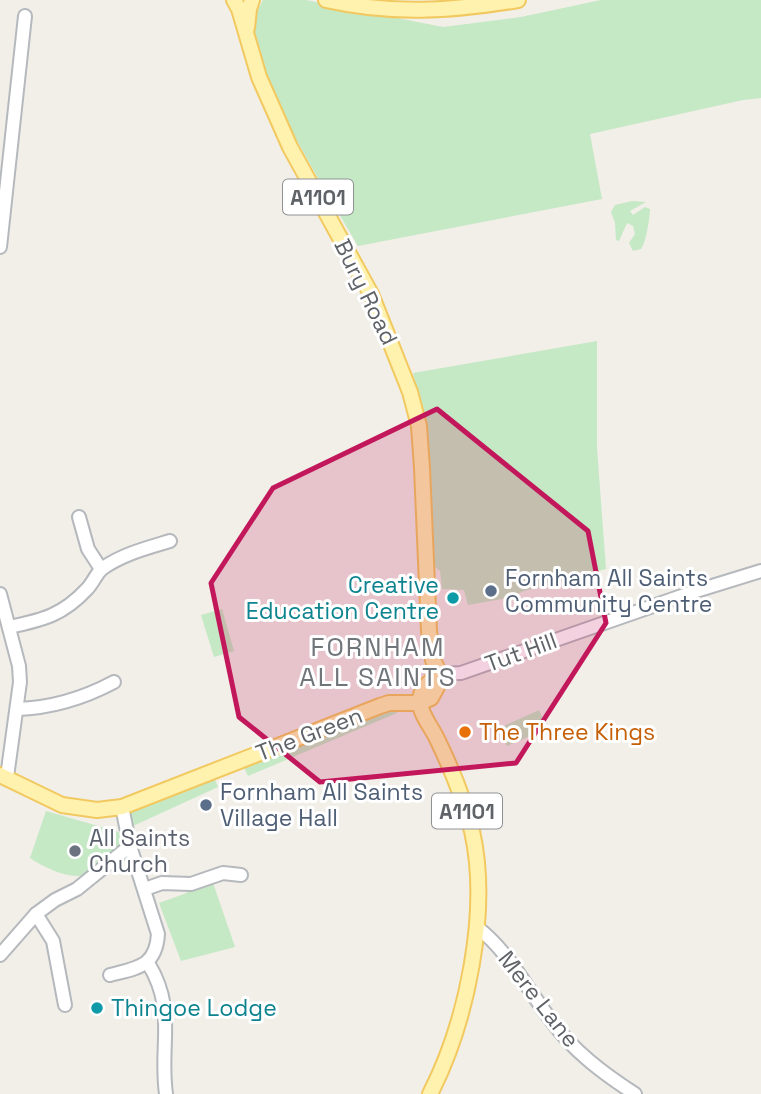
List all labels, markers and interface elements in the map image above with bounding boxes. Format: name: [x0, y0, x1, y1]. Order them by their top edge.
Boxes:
road number: A1101: [283, 180, 353, 214]
street label: Bury Road: [327, 234, 405, 350]
place label: Fornham All Saints Community Centre: [505, 563, 712, 619]
place label: Creative Education Centre: [246, 570, 439, 626]
marker: Fornham All Saints Community Centre: [483, 583, 499, 599]
marker: Creative Education Centre: [445, 590, 461, 606]
street label: Tut Hill: [481, 625, 561, 679]
district label: FORNHAM ALL SAINTS: [299, 630, 457, 694]
street label: The Green: [251, 700, 367, 768]
place label: The Three Kings: [479, 717, 655, 747]
marker: The Three Kings: [457, 724, 473, 740]
place label: Fornham All Saints Village Hall: [220, 777, 423, 833]
road number: A1101: [432, 794, 502, 828]
marker: Fornham All Saints Village Hall: [198, 797, 214, 813]
place label: All Saints Church: [89, 823, 190, 879]
marker: All Saints Church: [67, 843, 83, 859]
street label: Mere Lane: [492, 945, 586, 1053]
place label: Thingoe Lodge: [111, 993, 277, 1023]
marker: Thingoe Lodge: [89, 1000, 105, 1016]

